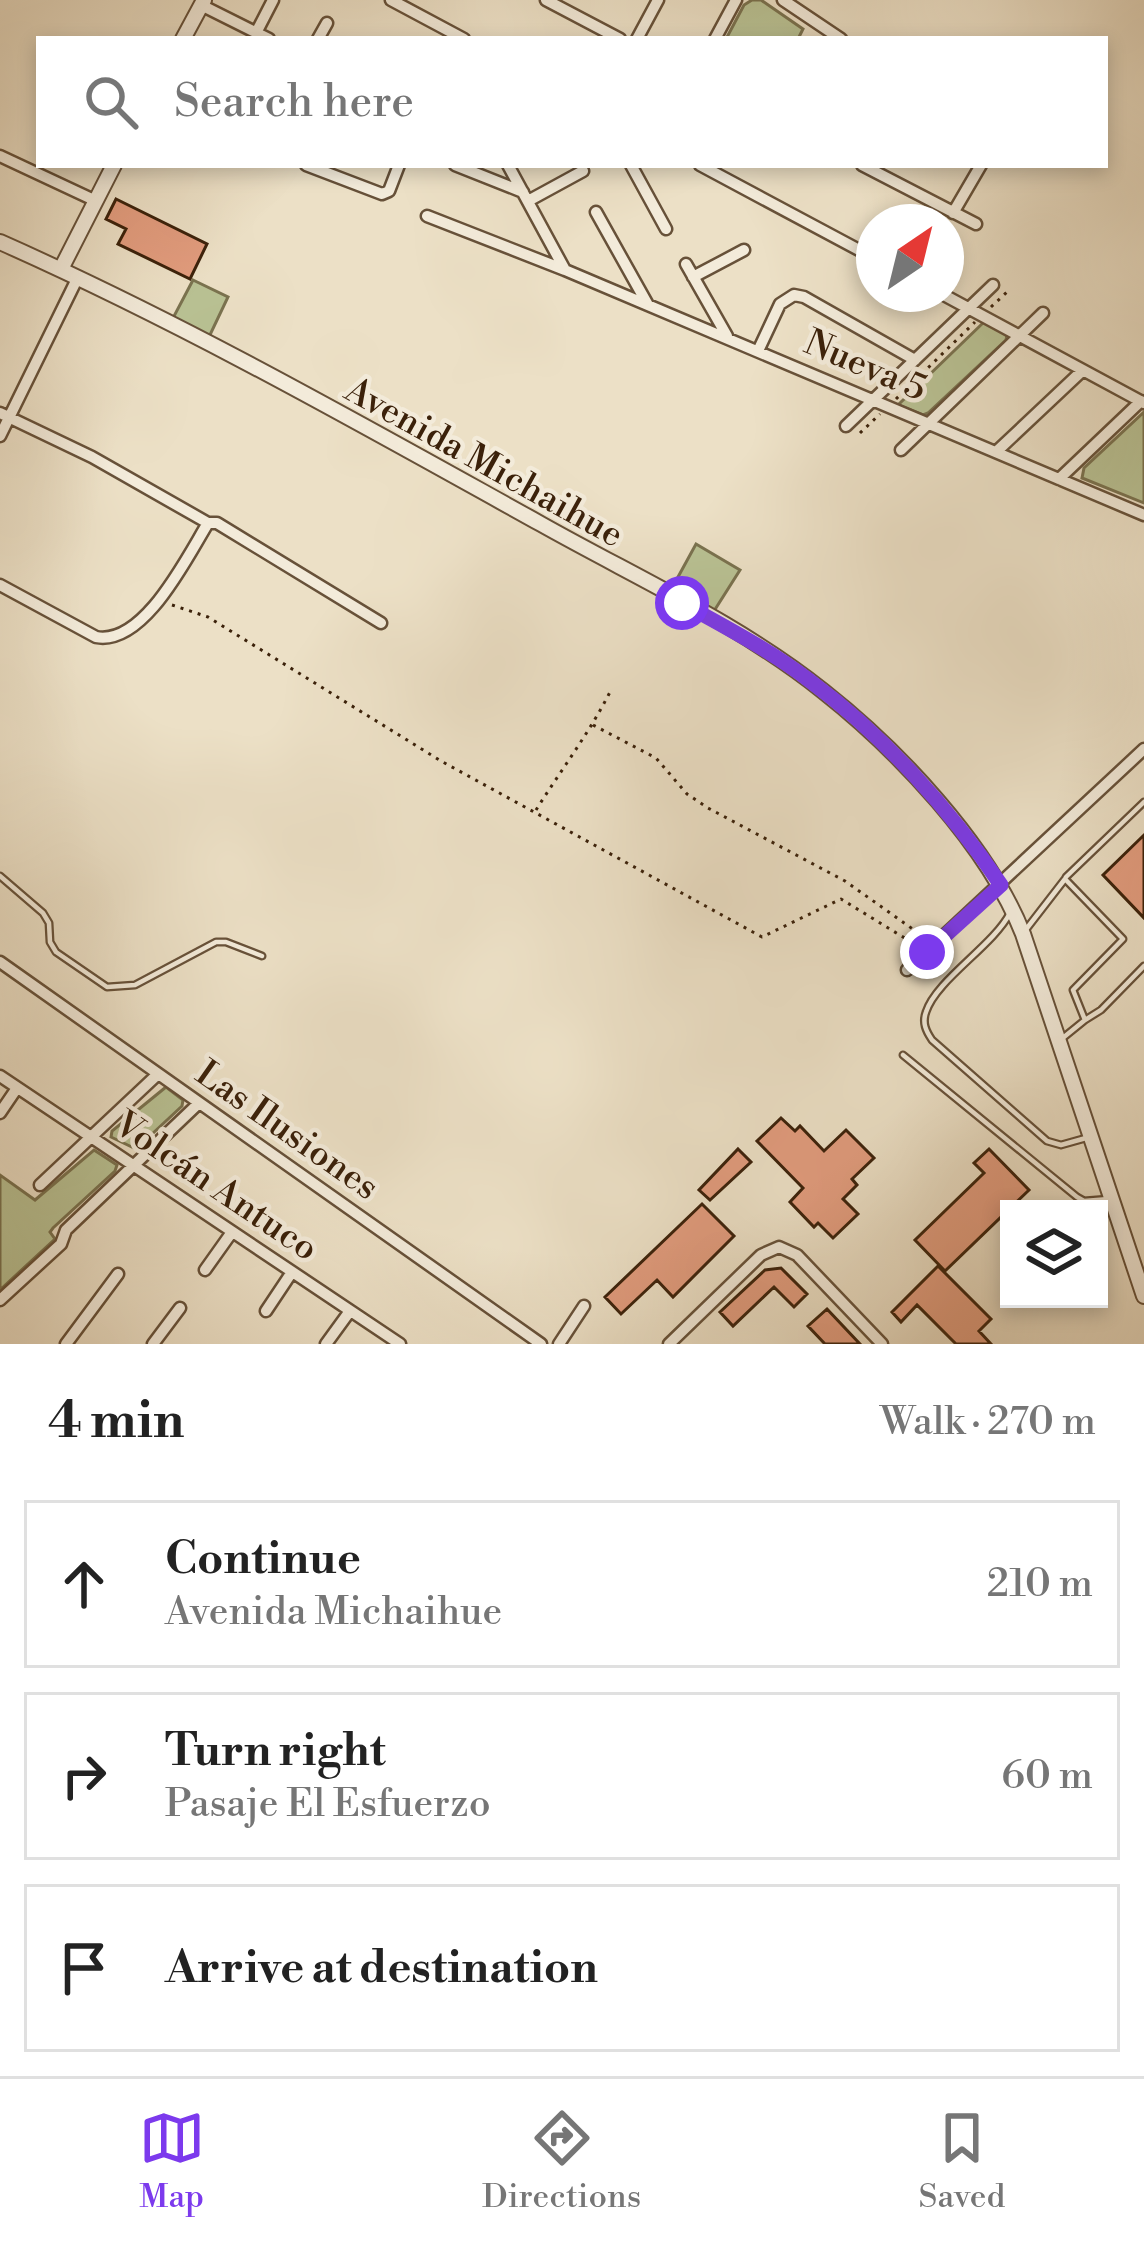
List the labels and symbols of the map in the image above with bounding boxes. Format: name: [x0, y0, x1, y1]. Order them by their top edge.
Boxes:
north arrow: [856, 204, 964, 312]
street label: Nueva 5: [797, 321, 933, 412]
street label: Avenida Michaihue: [336, 368, 631, 558]
route start: [655, 576, 709, 630]
route end: [900, 925, 954, 979]
street label: Las Ilusiones: [186, 1051, 387, 1211]
street label: Volcán Antuco: [104, 1102, 326, 1272]

